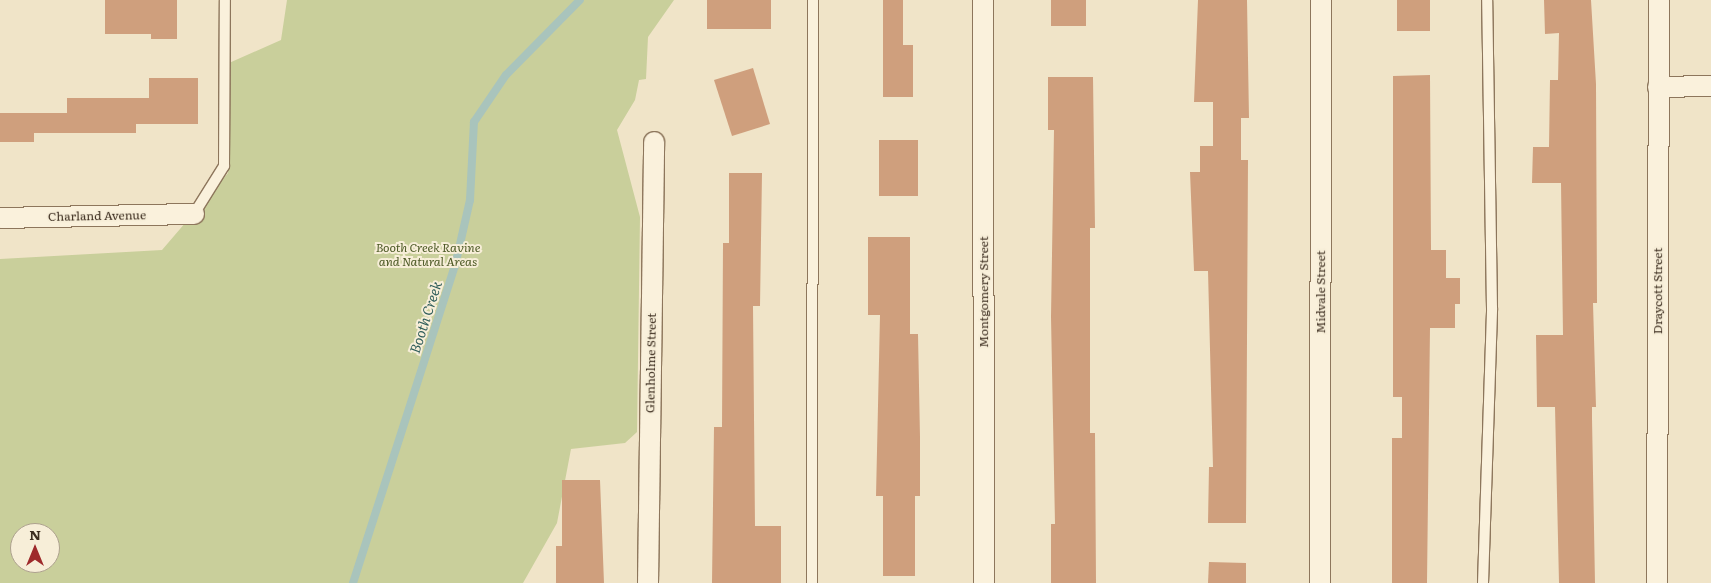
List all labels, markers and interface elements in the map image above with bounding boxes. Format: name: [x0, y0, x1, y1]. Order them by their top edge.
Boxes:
street label: Charland Avenue: [48, 208, 146, 224]
street label: Montgomery Street: [977, 236, 991, 348]
park label: Booth Creek Ravine and Natural Areas: [376, 241, 480, 269]
street label: Draycott Street: [1651, 248, 1665, 334]
street label: Midvale Street: [1314, 250, 1328, 334]
water label: Booth Creek: [405, 279, 445, 355]
street label: Glenholme Street: [643, 313, 659, 413]
north arrow: [10, 523, 60, 573]
text: N: [29, 524, 41, 544]

